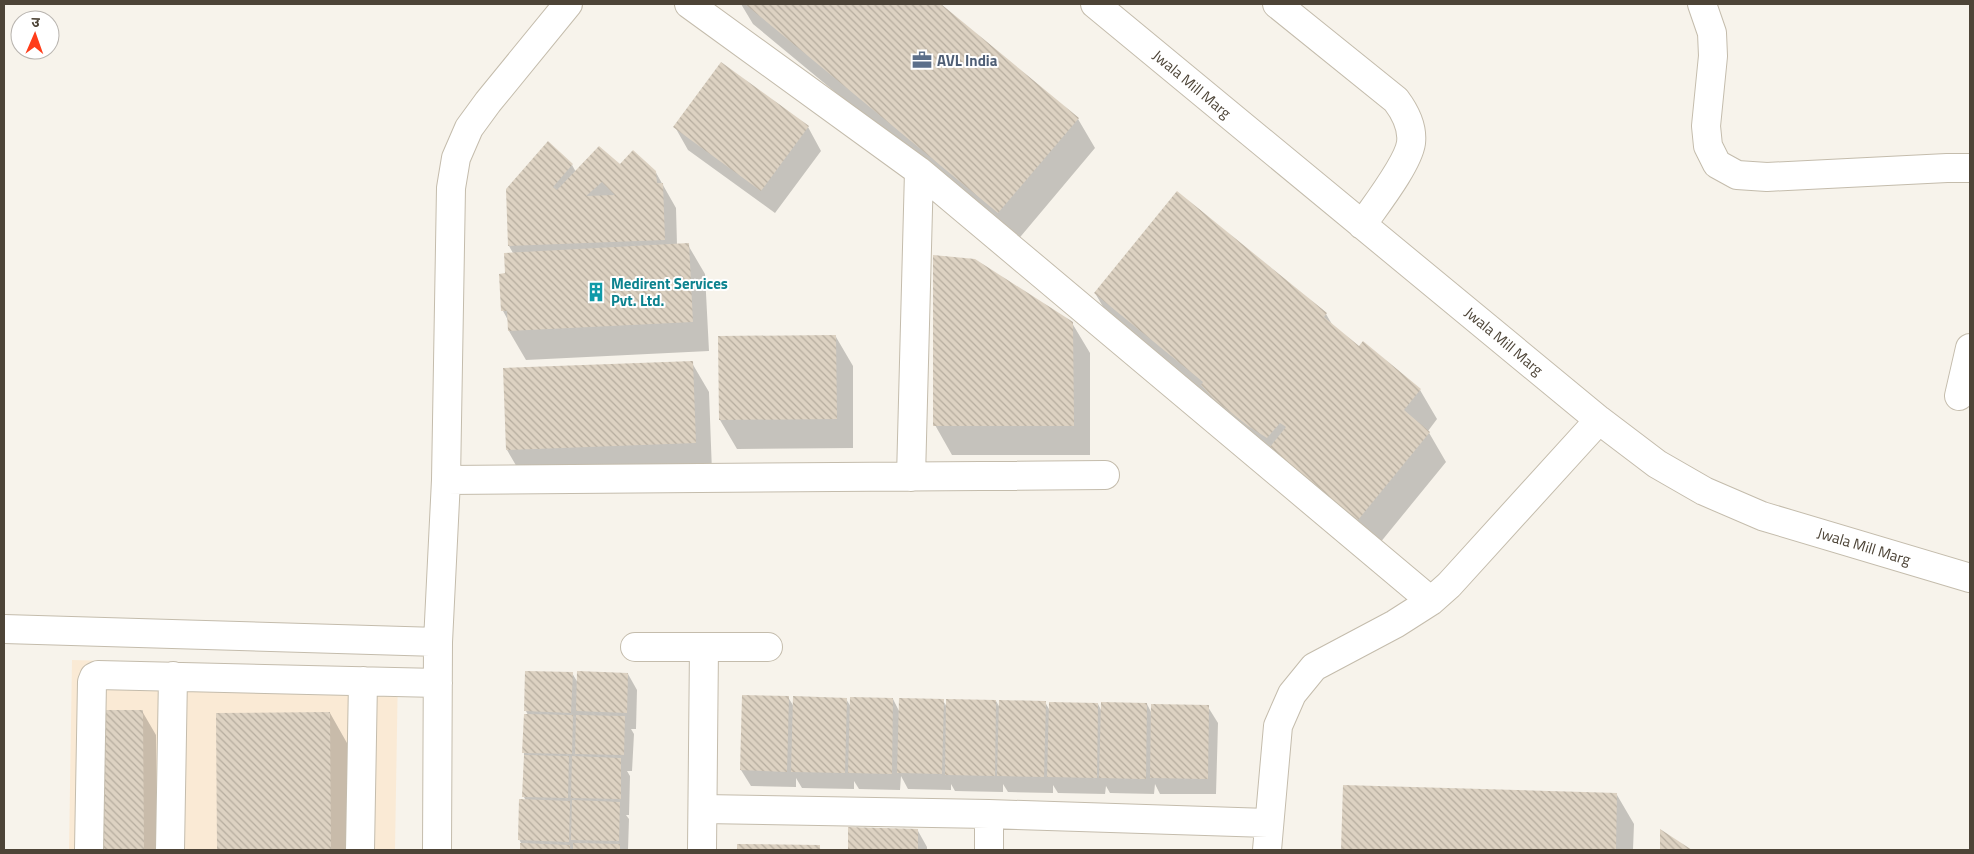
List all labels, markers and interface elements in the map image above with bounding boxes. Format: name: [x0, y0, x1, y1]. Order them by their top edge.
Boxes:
north arrow: [10, 10, 60, 60]
text: उ: [31, 11, 41, 32]
street label: Jwala Mill Marg: [1148, 44, 1237, 124]
office icon: AVL India: [911, 49, 933, 71]
place label: AVL India: [937, 49, 998, 72]
place label: Medirent Services Pvt. Ltd.: [611, 272, 728, 312]
building icon: Medirent Services Pvt. Ltd.: [585, 281, 607, 303]
street label: Jwala Mill Marg: [1460, 301, 1549, 381]
street label: Jwala Mill Marg: [1814, 521, 1914, 571]

